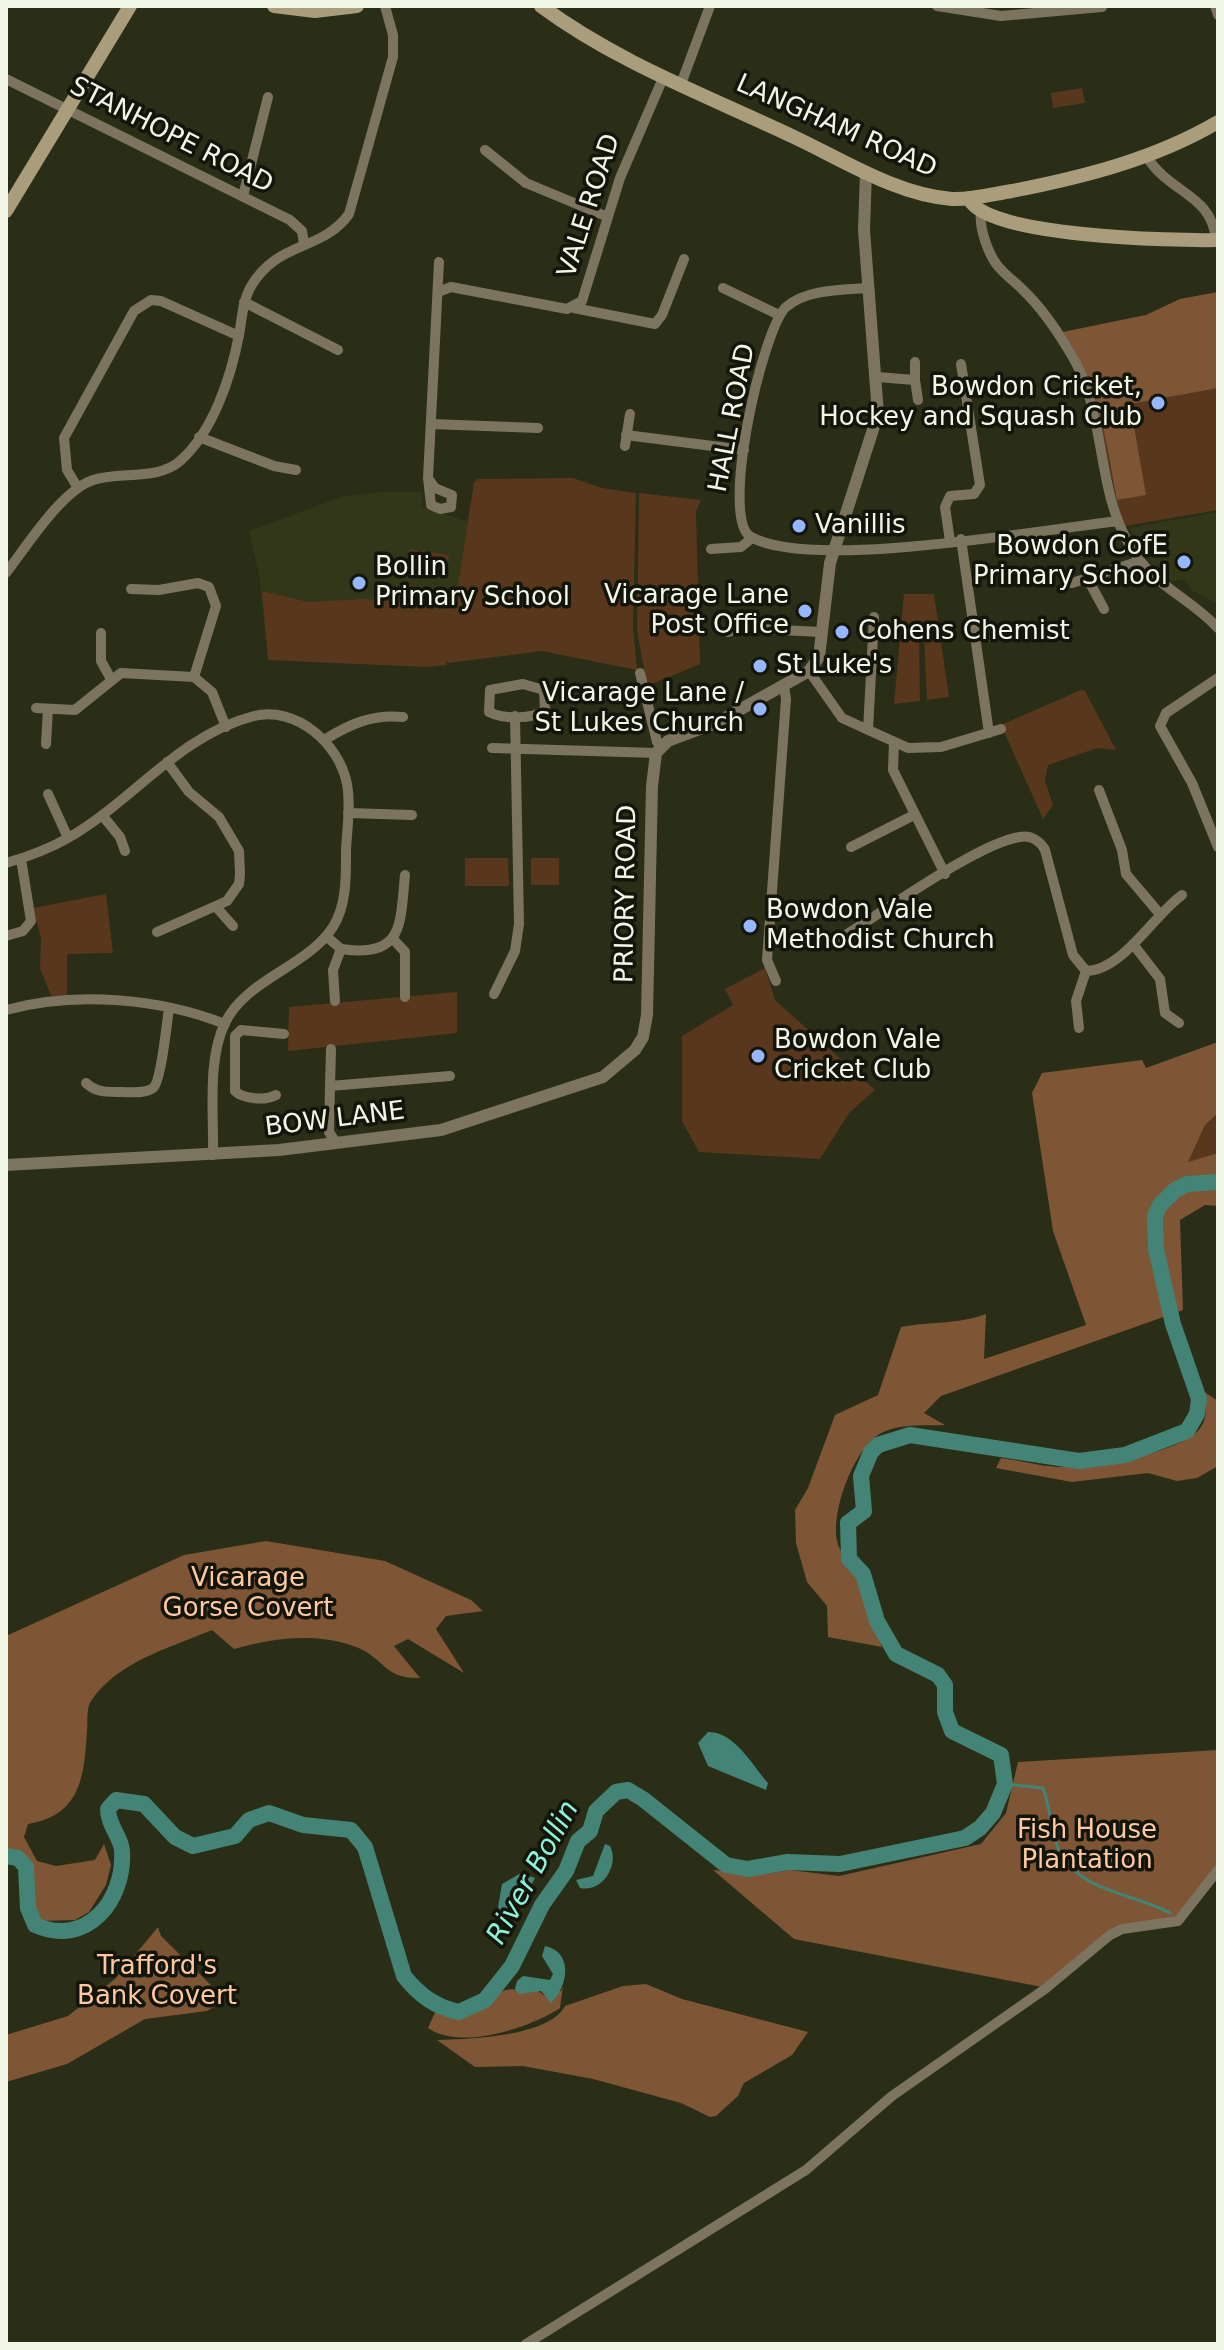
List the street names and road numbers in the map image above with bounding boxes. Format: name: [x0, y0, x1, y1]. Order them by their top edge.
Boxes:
street label: LANGHAM ROAD: [731, 69, 941, 185]
street label: STANHOPE ROAD: [64, 71, 278, 201]
street label: VALE ROAD: [552, 130, 628, 282]
street label: HALL ROAD: [703, 341, 763, 495]
street label: PRIORY ROAD: [610, 805, 644, 983]
street label: BOW LANE: [263, 1096, 407, 1144]

